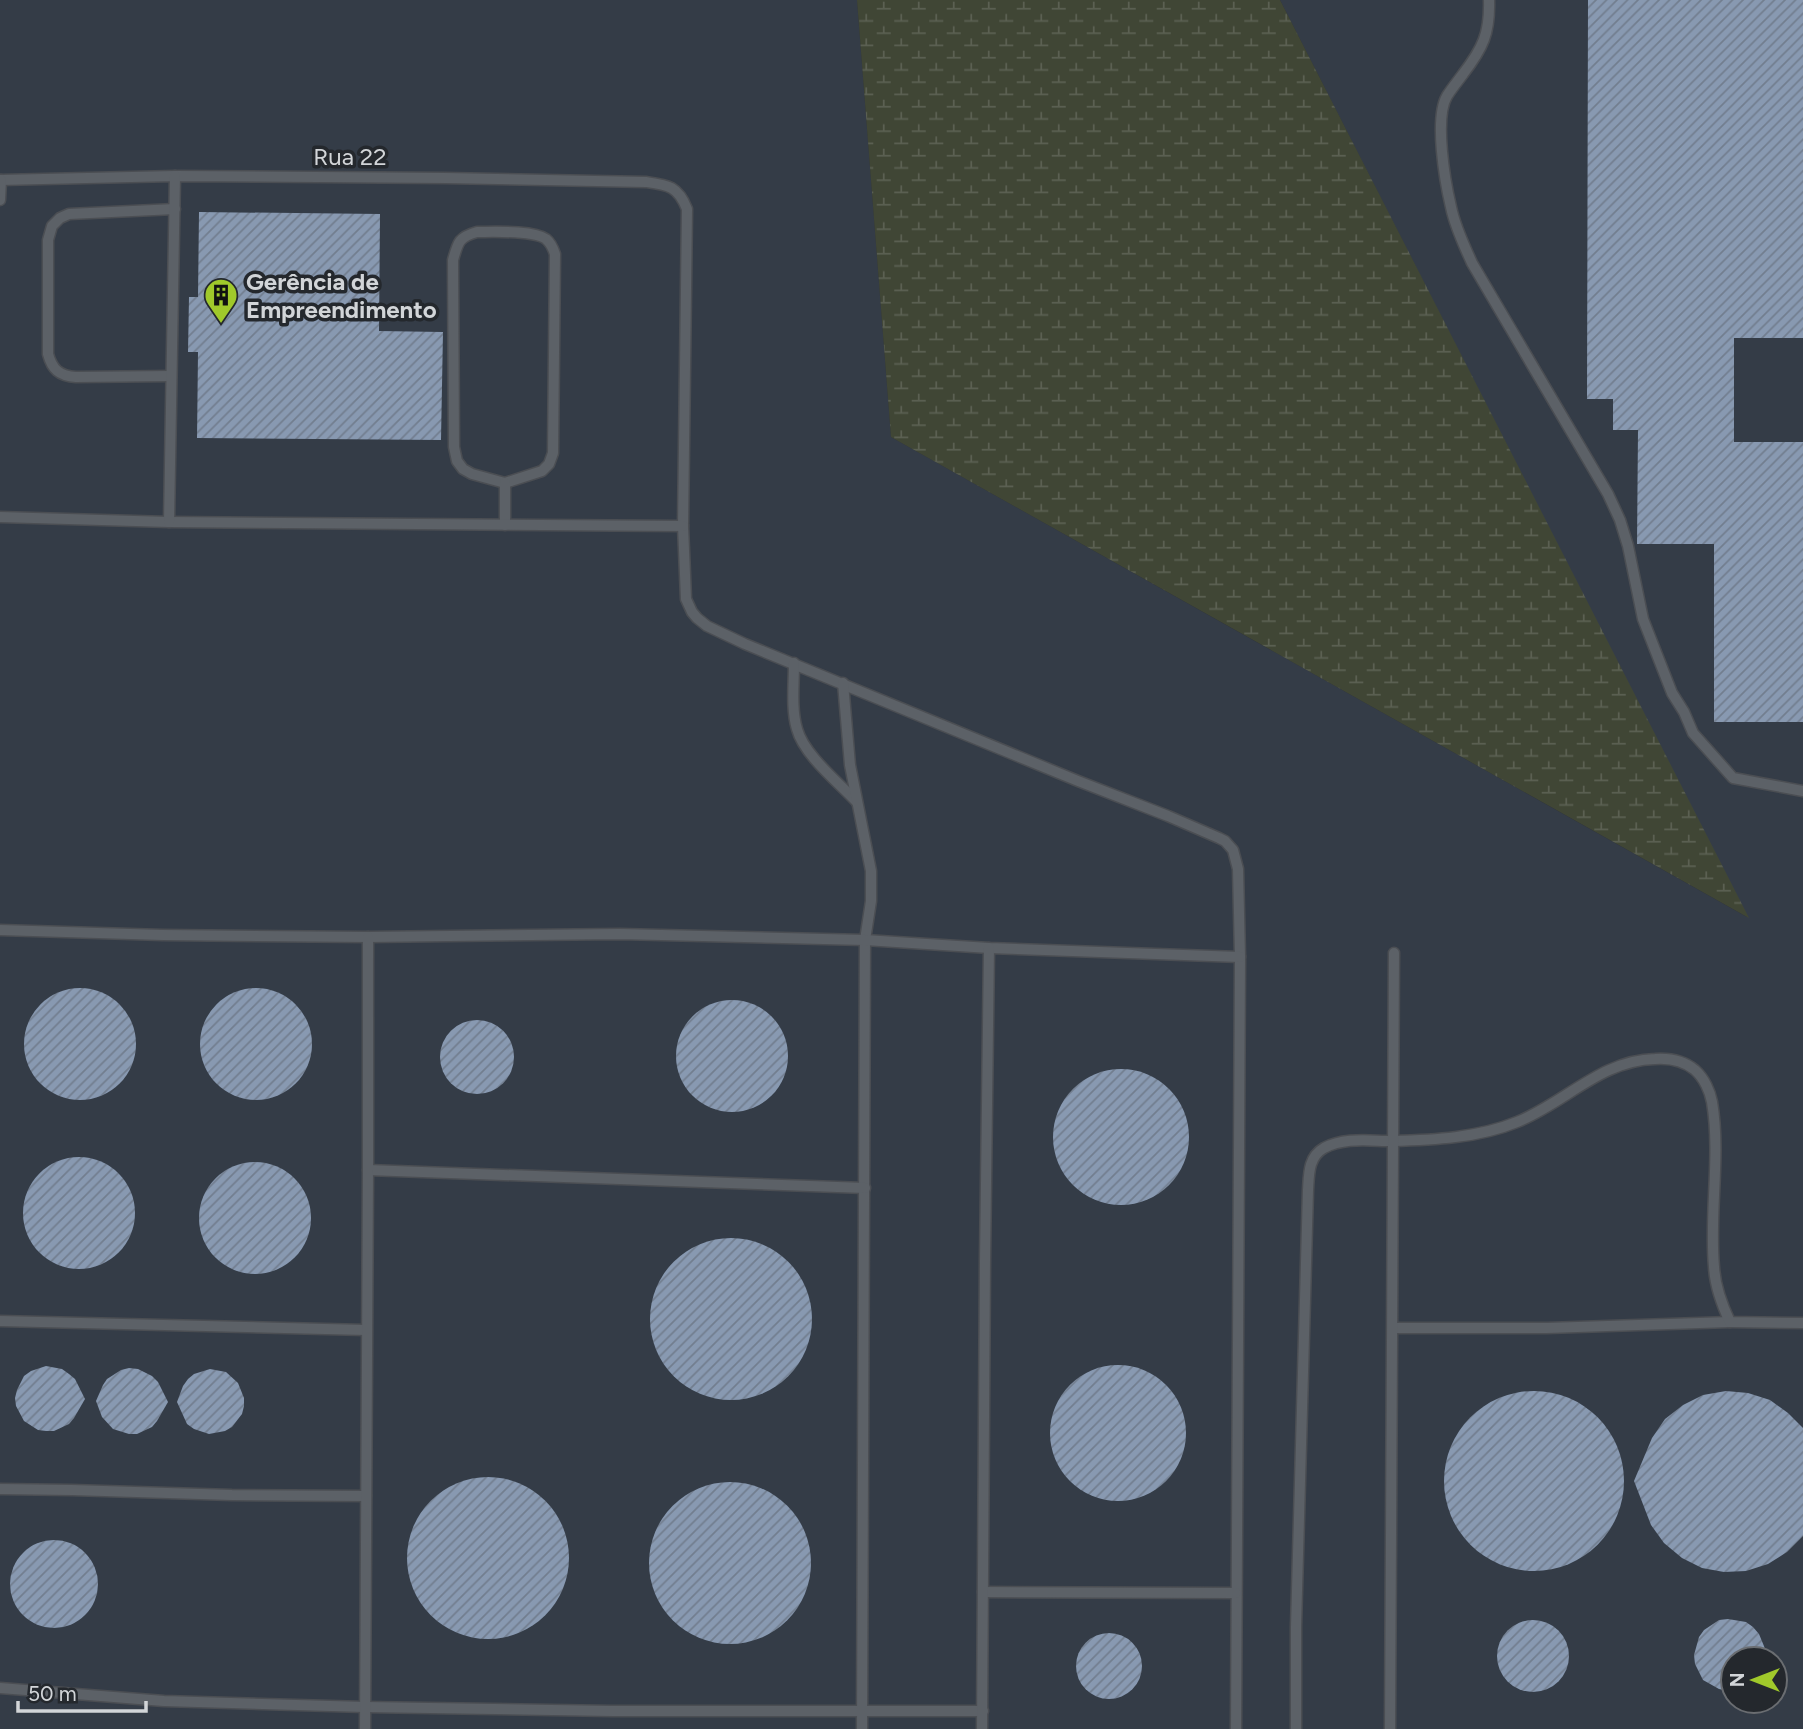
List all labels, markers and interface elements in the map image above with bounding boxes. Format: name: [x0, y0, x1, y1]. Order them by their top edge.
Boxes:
street label: Rua 22: [313, 142, 387, 171]
place label: Gerência de Empreendimento: [246, 267, 437, 324]
building icon: Gerência de Empreendimento: [202, 276, 240, 325]
north arrow: [1719, 1645, 1789, 1715]
scale bar: [18, 1670, 145, 1714]
text: N: [1726, 1673, 1749, 1687]
text: 50 m: [28, 1681, 77, 1706]

